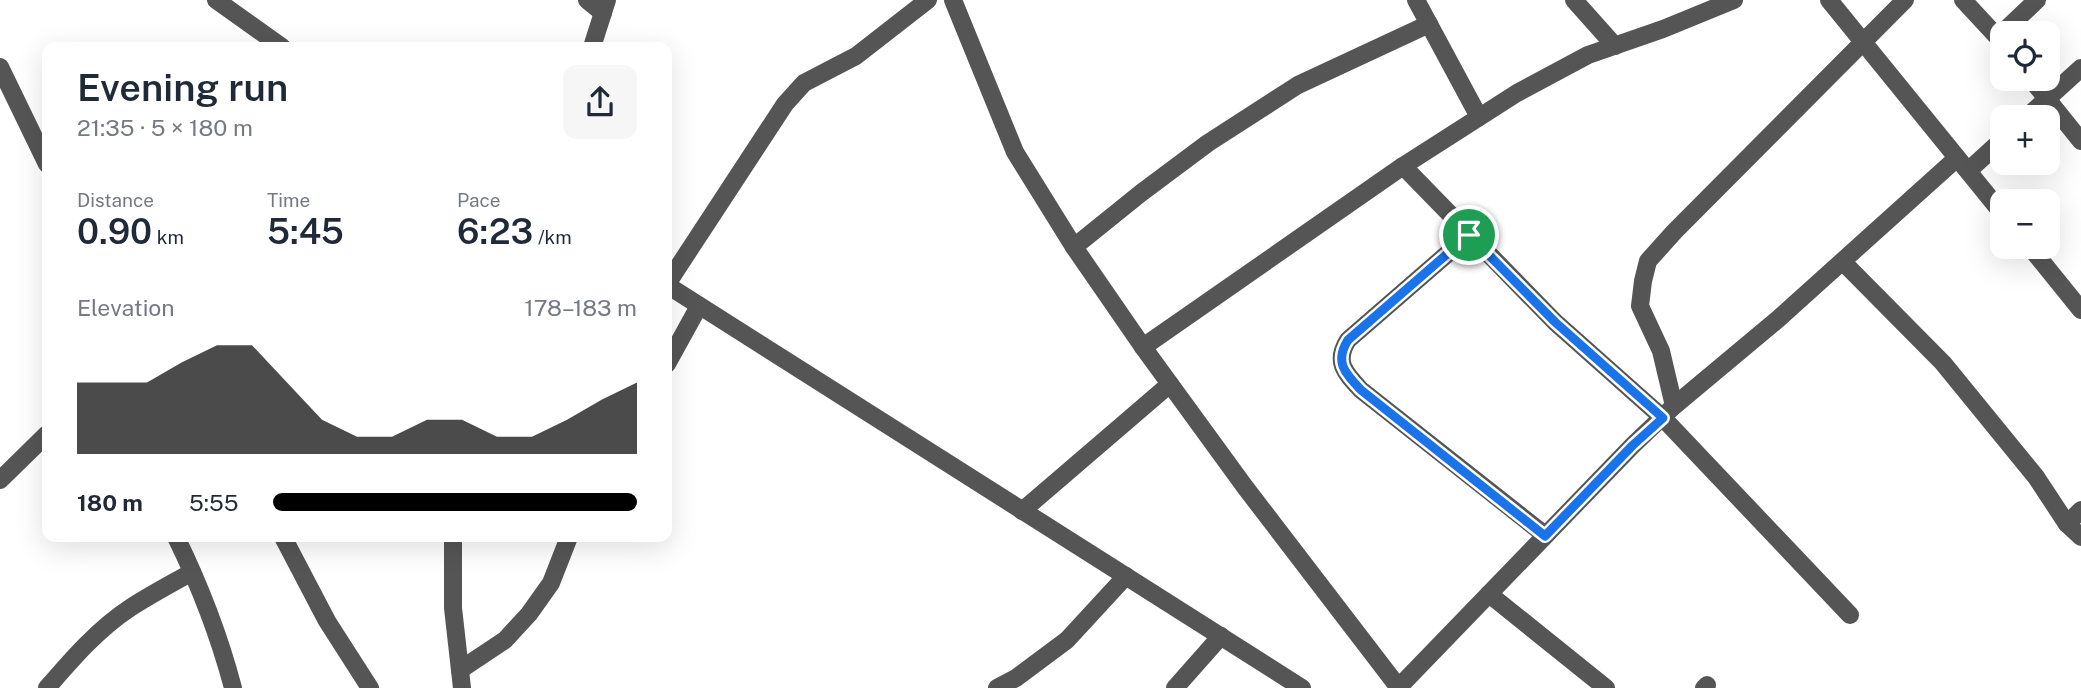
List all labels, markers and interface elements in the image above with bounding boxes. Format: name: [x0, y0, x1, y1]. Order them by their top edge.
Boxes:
map controls: [1990, 21, 2060, 259]
button: locate: [1990, 21, 2060, 91]
text: Evening run: [77, 65, 288, 110]
button: share: [563, 65, 637, 139]
button: +: [1990, 105, 2060, 175]
text: 21:35 · 5 × 180 m: [77, 114, 253, 141]
text: Distance: [77, 189, 154, 211]
text: Time: [267, 189, 310, 211]
text: Pace: [457, 189, 500, 211]
button: −: [1990, 189, 2060, 259]
pin: [1439, 205, 1499, 265]
text: 0.90: [77, 211, 152, 252]
text: 5:45: [267, 211, 344, 252]
text: 6:23: [457, 211, 533, 252]
icon: arrive: [1450, 216, 1488, 254]
text: km: [152, 226, 184, 248]
text: /km: [533, 226, 572, 248]
text: Elevation: [77, 294, 175, 321]
text: 178–183 m: [524, 294, 637, 321]
text: 180 m: [77, 489, 143, 516]
text: 5:55: [189, 489, 238, 516]

